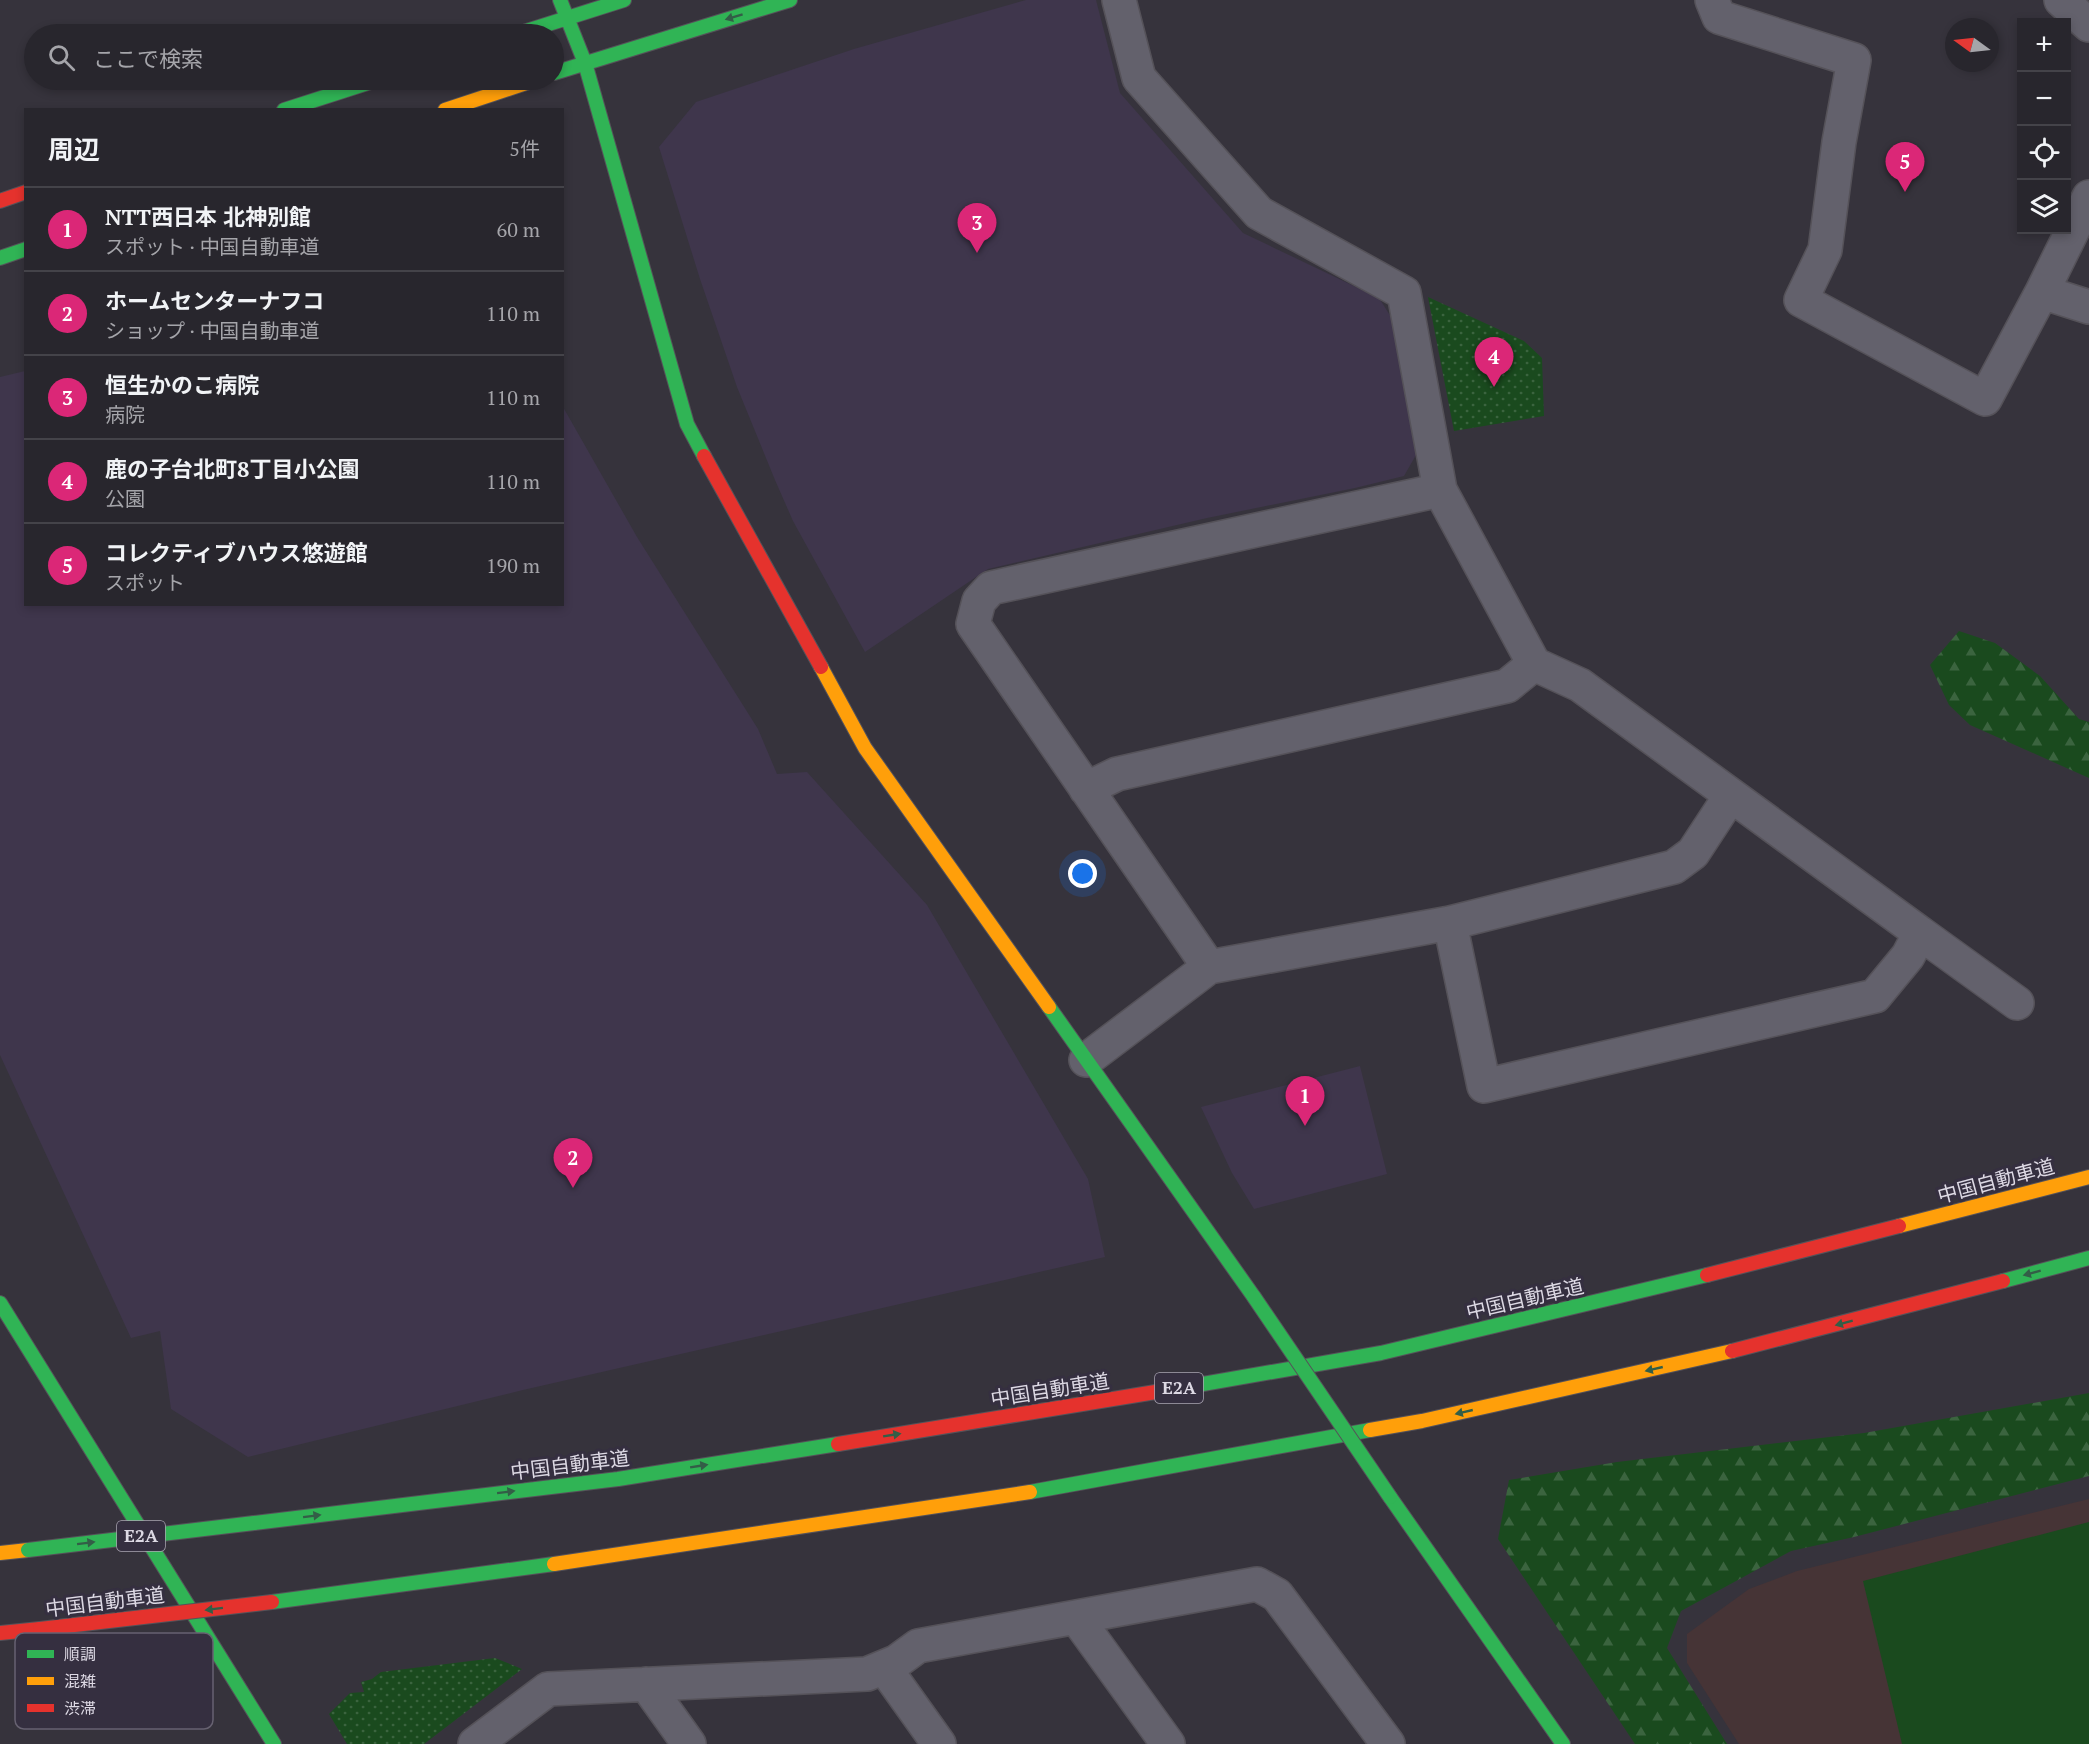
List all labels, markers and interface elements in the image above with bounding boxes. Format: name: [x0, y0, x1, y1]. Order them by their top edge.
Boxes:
one-way arrow: [725, 13, 743, 22]
north arrow: [1945, 18, 1999, 72]
map controls: [2017, 18, 2071, 234]
button: +: [2017, 18, 2071, 72]
search box: [24, 24, 564, 90]
icon: search: [45, 41, 78, 74]
text: ここで検索: [93, 44, 203, 73]
button: −: [2017, 72, 2071, 126]
button: locate: [2017, 126, 2071, 180]
text: 周辺: [48, 132, 100, 166]
text: 5件: [509, 135, 540, 162]
pin: 5: [1886, 142, 1924, 192]
button: layers: [2017, 180, 2071, 234]
text: NTT西日本 北神別館: [105, 202, 311, 231]
pin: 3: [958, 204, 996, 253]
text: 1: [62, 216, 73, 243]
text: 60 m: [497, 216, 540, 243]
text: スポット · 中国自動車道: [105, 233, 320, 260]
text: ホームセンターナフコ: [105, 286, 324, 315]
text: 2: [62, 300, 73, 327]
text: 110 m: [486, 300, 540, 327]
text: ショップ · 中国自動車道: [105, 317, 320, 344]
pin: 4: [1474, 338, 1514, 387]
text: 恒生かのこ病院: [105, 370, 259, 399]
text: 3: [62, 384, 73, 411]
text: 110 m: [486, 384, 540, 411]
text: 病院: [105, 401, 145, 428]
text: 鹿の子台北町8丁目小公園: [105, 454, 359, 483]
text: 4: [62, 468, 73, 495]
text: 110 m: [486, 468, 540, 495]
text: 公園: [105, 485, 145, 512]
text: コレクティブハウス悠遊館: [105, 538, 368, 567]
text: 5: [62, 552, 73, 579]
text: 190 m: [486, 552, 540, 579]
text: スポット: [105, 569, 185, 596]
your location: [1068, 859, 1097, 888]
pin: 1: [1286, 1076, 1324, 1126]
pin: 2: [554, 1138, 592, 1188]
street label: 中国自動車道: [1934, 1152, 2057, 1209]
one-way arrow: [2023, 1269, 2042, 1279]
street label: 中国自動車道: [1463, 1272, 1586, 1325]
one-way arrow: [1835, 1319, 1853, 1328]
one-way arrow: [1645, 1364, 1664, 1374]
street label: 中国自動車道: [989, 1367, 1111, 1412]
road number: E2A: [1155, 1373, 1203, 1403]
one-way arrow: [1455, 1407, 1473, 1417]
one-way arrow: [882, 1431, 901, 1440]
street label: 中国自動車道: [509, 1444, 631, 1485]
one-way arrow: [690, 1461, 709, 1470]
one-way arrow: [497, 1488, 516, 1497]
one-way arrow: [303, 1511, 322, 1520]
road number: E2A: [117, 1521, 165, 1551]
one-way arrow: [76, 1538, 95, 1548]
street label: 中国自動車道: [44, 1581, 166, 1622]
one-way arrow: [205, 1604, 224, 1613]
legend: [15, 1633, 213, 1729]
text: 順調: [64, 1643, 96, 1665]
text: 混雑: [64, 1670, 96, 1692]
text: 渋滞: [64, 1697, 96, 1719]

